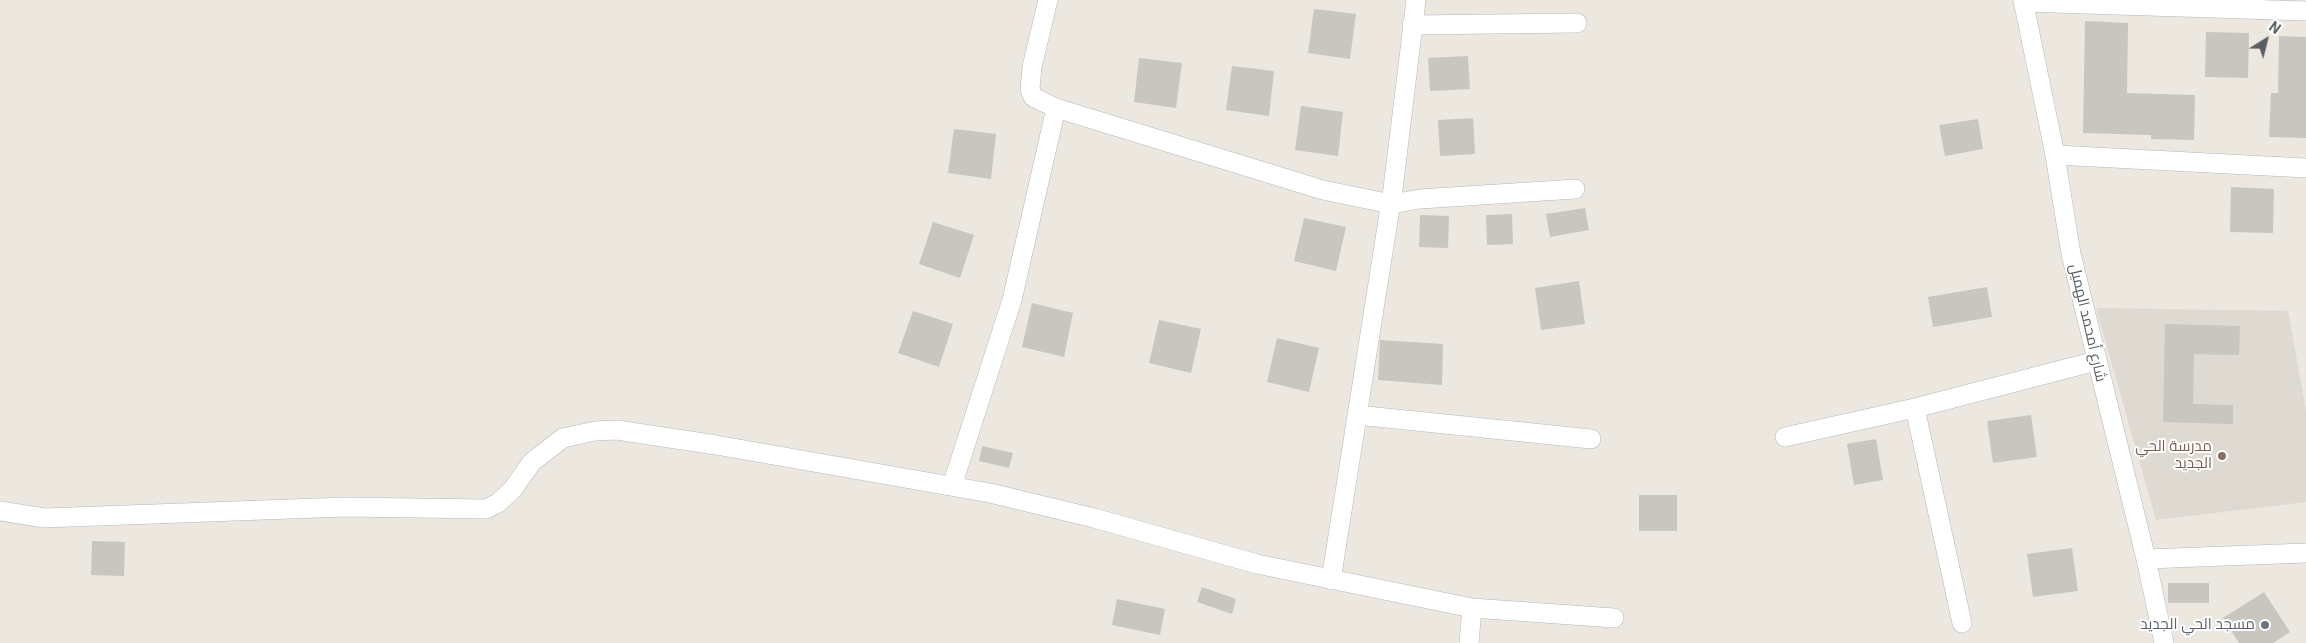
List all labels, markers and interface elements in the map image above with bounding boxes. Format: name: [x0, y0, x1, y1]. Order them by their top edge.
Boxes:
north arrow: [2241, 15, 2291, 65]
text: N: [2266, 18, 2284, 37]
street label: شارع أمحمد الهميل: [2065, 262, 2109, 384]
place label: مدرسة الحي الجديد: [2135, 438, 2212, 473]
marker: مدرسة الحي الجديد: [2216, 450, 2228, 462]
place label: مسجد الحي الجديد: [2140, 616, 2255, 634]
marker: مسجد الحي الجديد: [2259, 619, 2271, 631]

